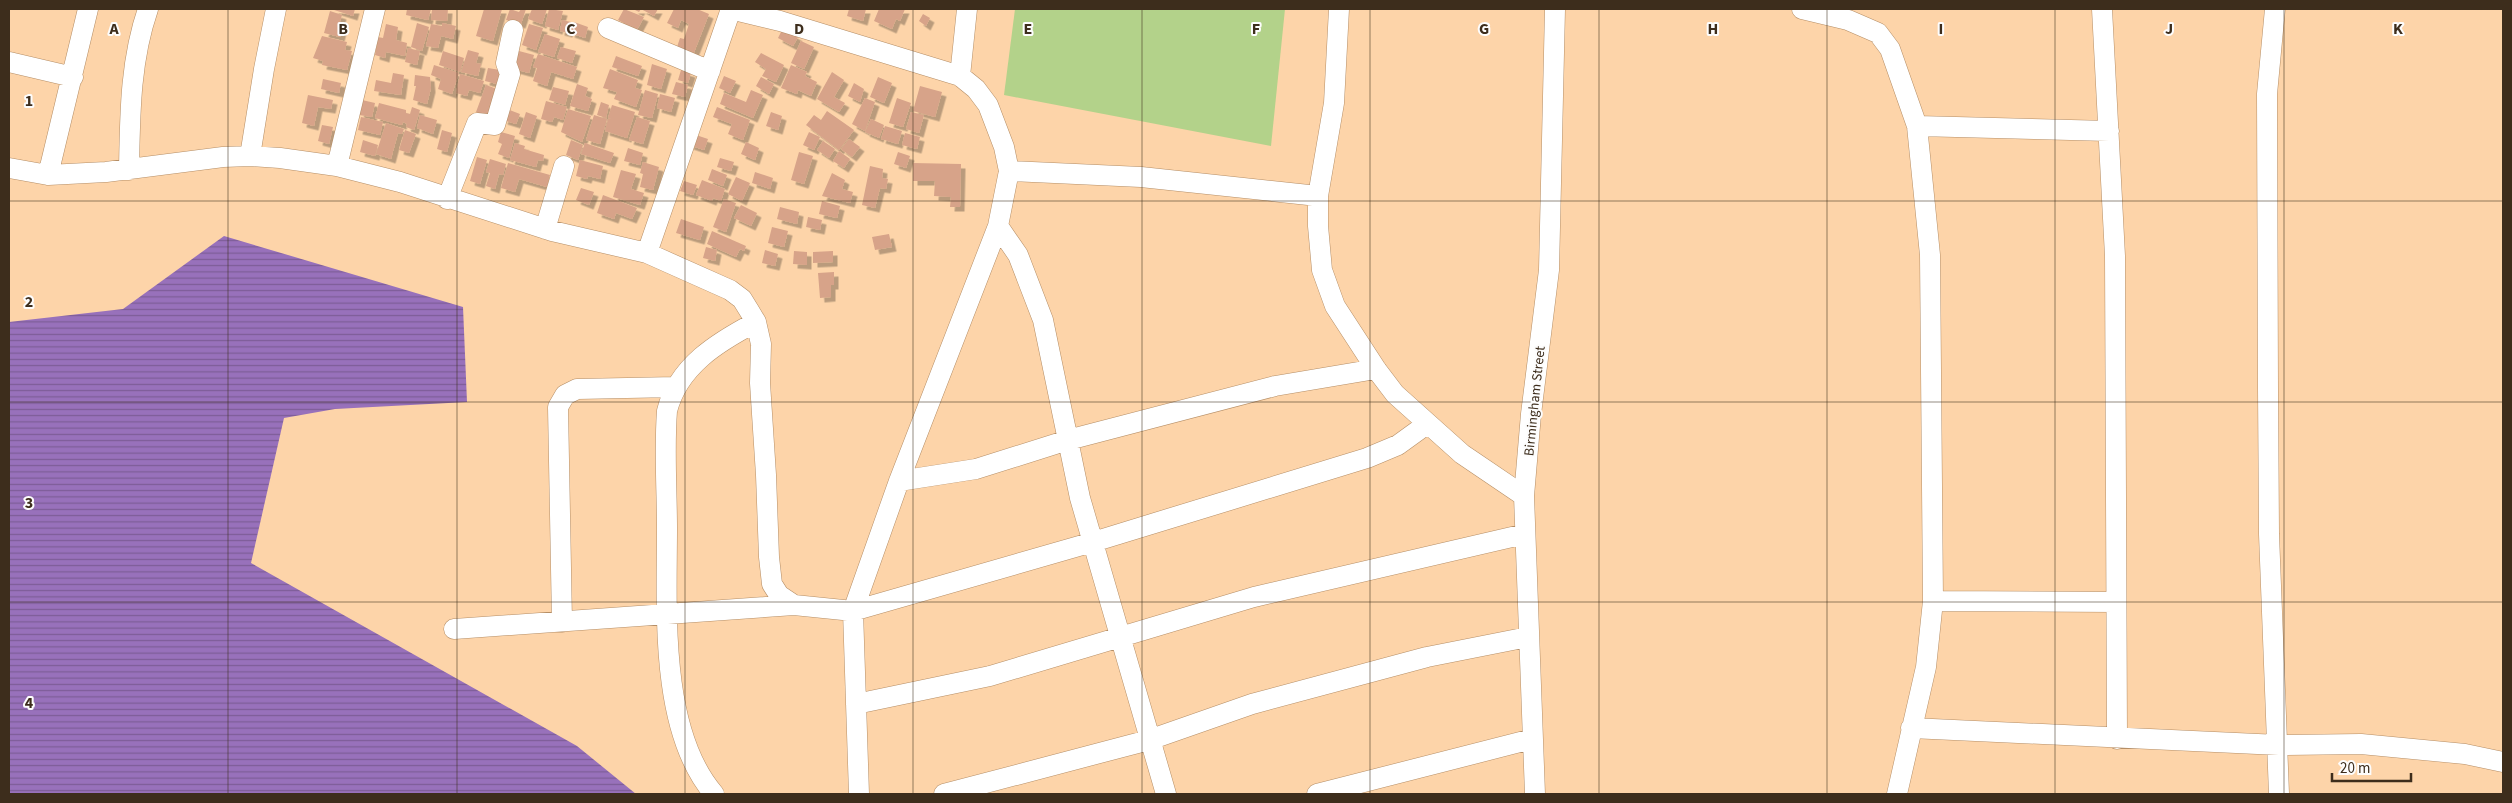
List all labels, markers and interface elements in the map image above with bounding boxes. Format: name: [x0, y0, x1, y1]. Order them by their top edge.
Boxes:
text: A: [108, 18, 119, 40]
text: B: [338, 18, 348, 40]
text: C: [566, 18, 576, 40]
text: D: [794, 18, 804, 40]
text: E: [1024, 18, 1032, 40]
text: F: [1252, 18, 1260, 40]
text: G: [1479, 18, 1489, 40]
text: H: [1708, 18, 1718, 40]
text: I: [1939, 18, 1943, 40]
text: J: [2165, 18, 2173, 40]
text: K: [2393, 18, 2403, 40]
text: 1: [25, 90, 33, 112]
text: 2: [25, 291, 33, 313]
street label: Birmingham Street: [1519, 345, 1551, 457]
text: 3: [25, 492, 33, 514]
text: 4: [25, 692, 34, 714]
scale bar: [2332, 750, 2411, 782]
text: 20 m: [2340, 758, 2370, 779]

